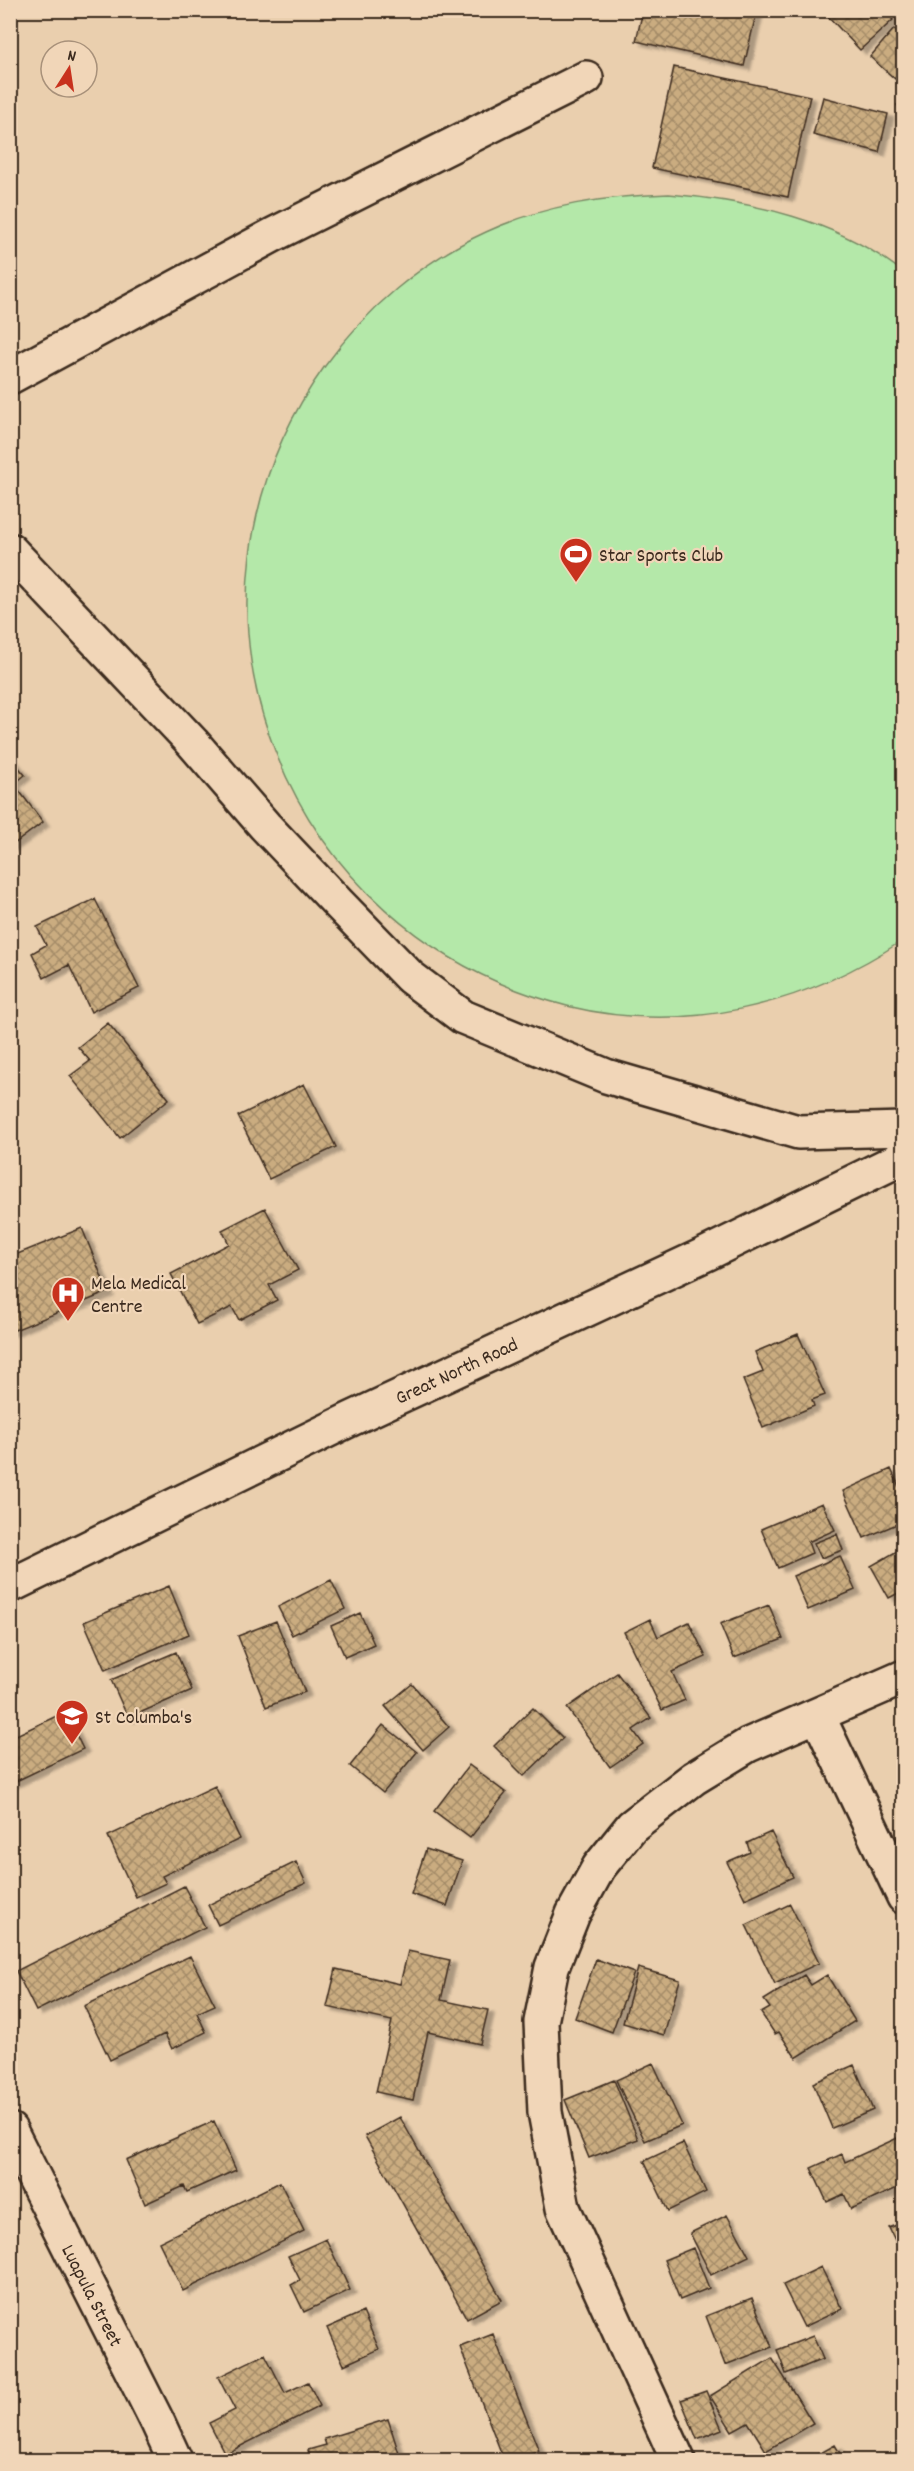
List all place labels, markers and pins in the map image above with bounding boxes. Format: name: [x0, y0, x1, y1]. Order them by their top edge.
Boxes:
sports icon: Star Sports Club: [558, 536, 594, 583]
place label: Star Sports Club: [599, 543, 723, 571]
place label: Mela Medical Centre: [91, 1271, 186, 1322]
hospital icon: Mela Medical Centre: [50, 1275, 86, 1322]
school or university icon: St Columba's: [54, 1698, 90, 1745]
place label: St Columba's: [95, 1705, 192, 1733]

